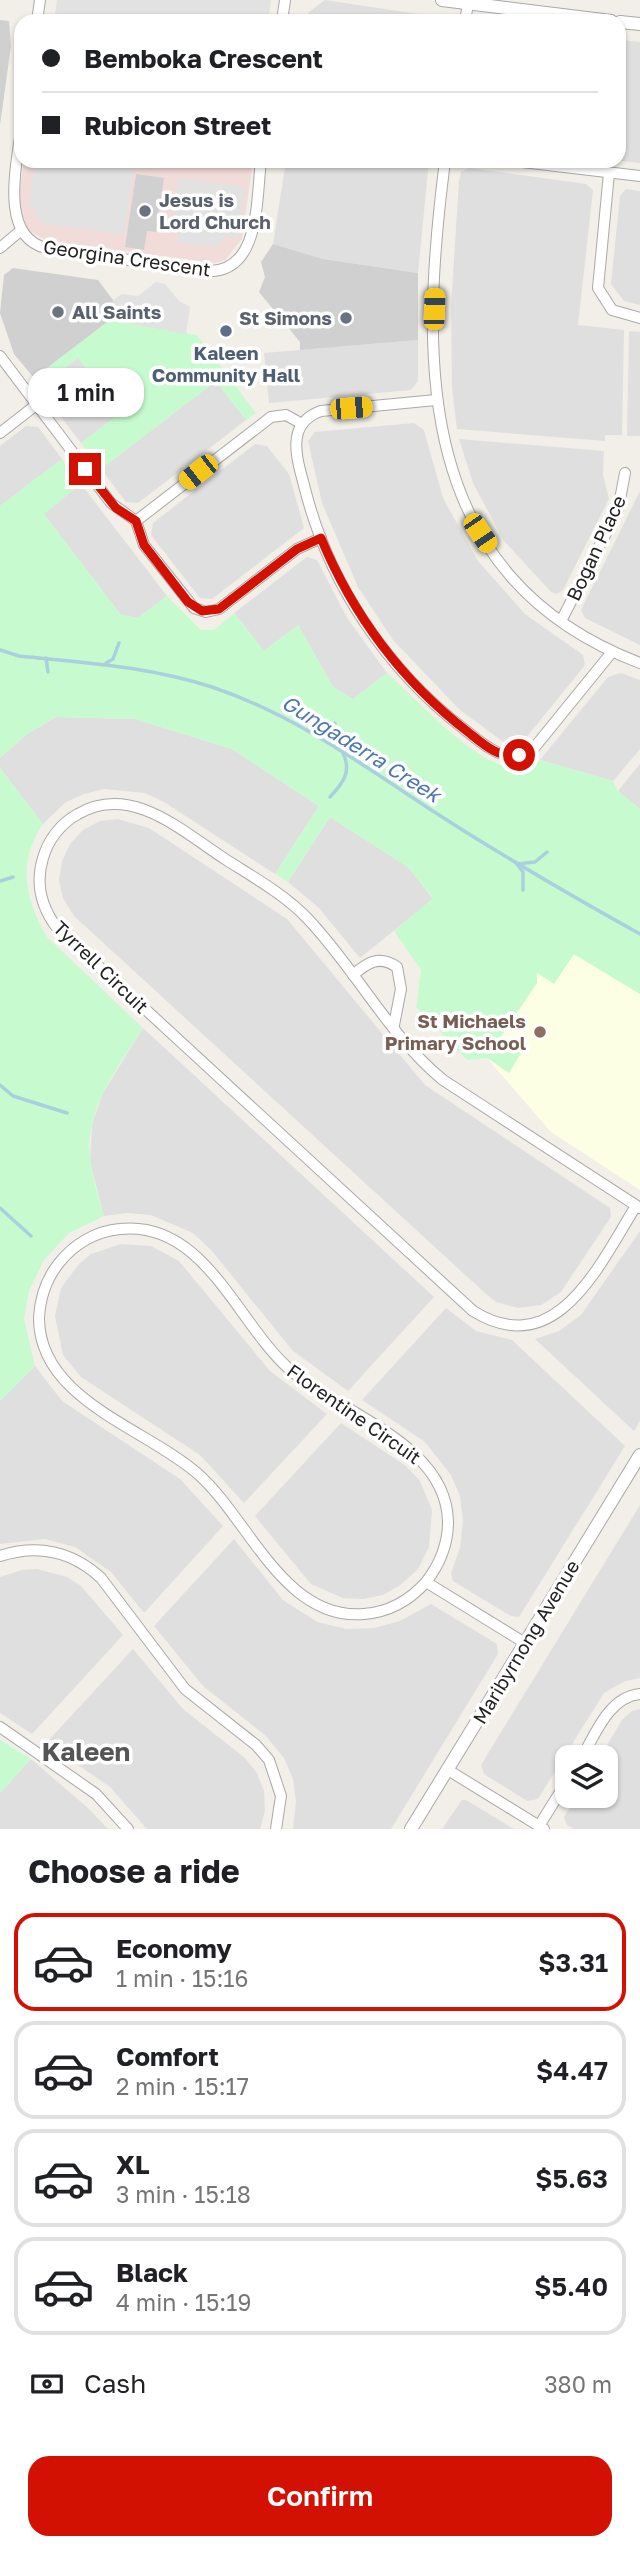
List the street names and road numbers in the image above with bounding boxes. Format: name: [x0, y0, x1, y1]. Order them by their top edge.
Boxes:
street label: Georgina Crescent: [42, 234, 212, 281]
street label: Bogan Place: [561, 491, 630, 604]
street label: Tyrrell Circuit: [49, 916, 154, 1018]
street label: Florentine Circuit: [283, 1359, 426, 1468]
street label: Maribyrnong Avenue: [468, 1556, 584, 1728]

